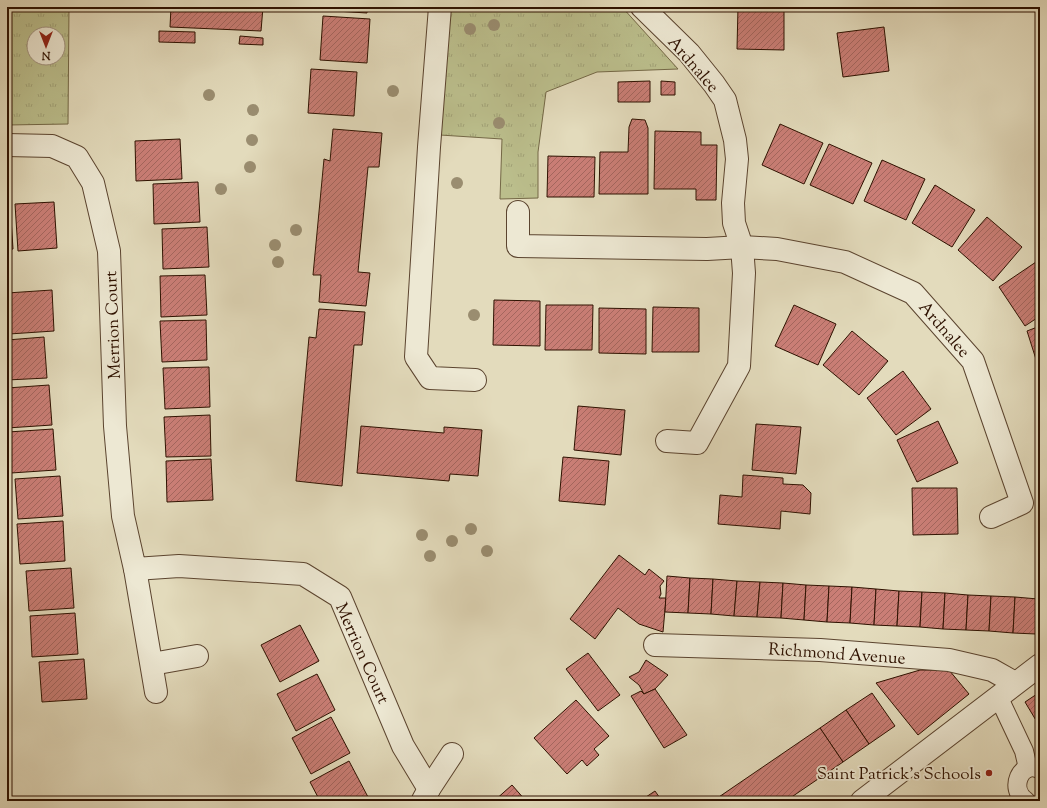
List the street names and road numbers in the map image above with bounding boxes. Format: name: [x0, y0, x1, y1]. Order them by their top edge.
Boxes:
street label: Ardnalee: [661, 32, 724, 99]
street label: Merrion Court: [100, 270, 128, 379]
street label: Ardnalee: [912, 297, 975, 364]
street label: Merrion Court: [328, 599, 394, 708]
street label: Richmond Avenue: [767, 638, 906, 672]

